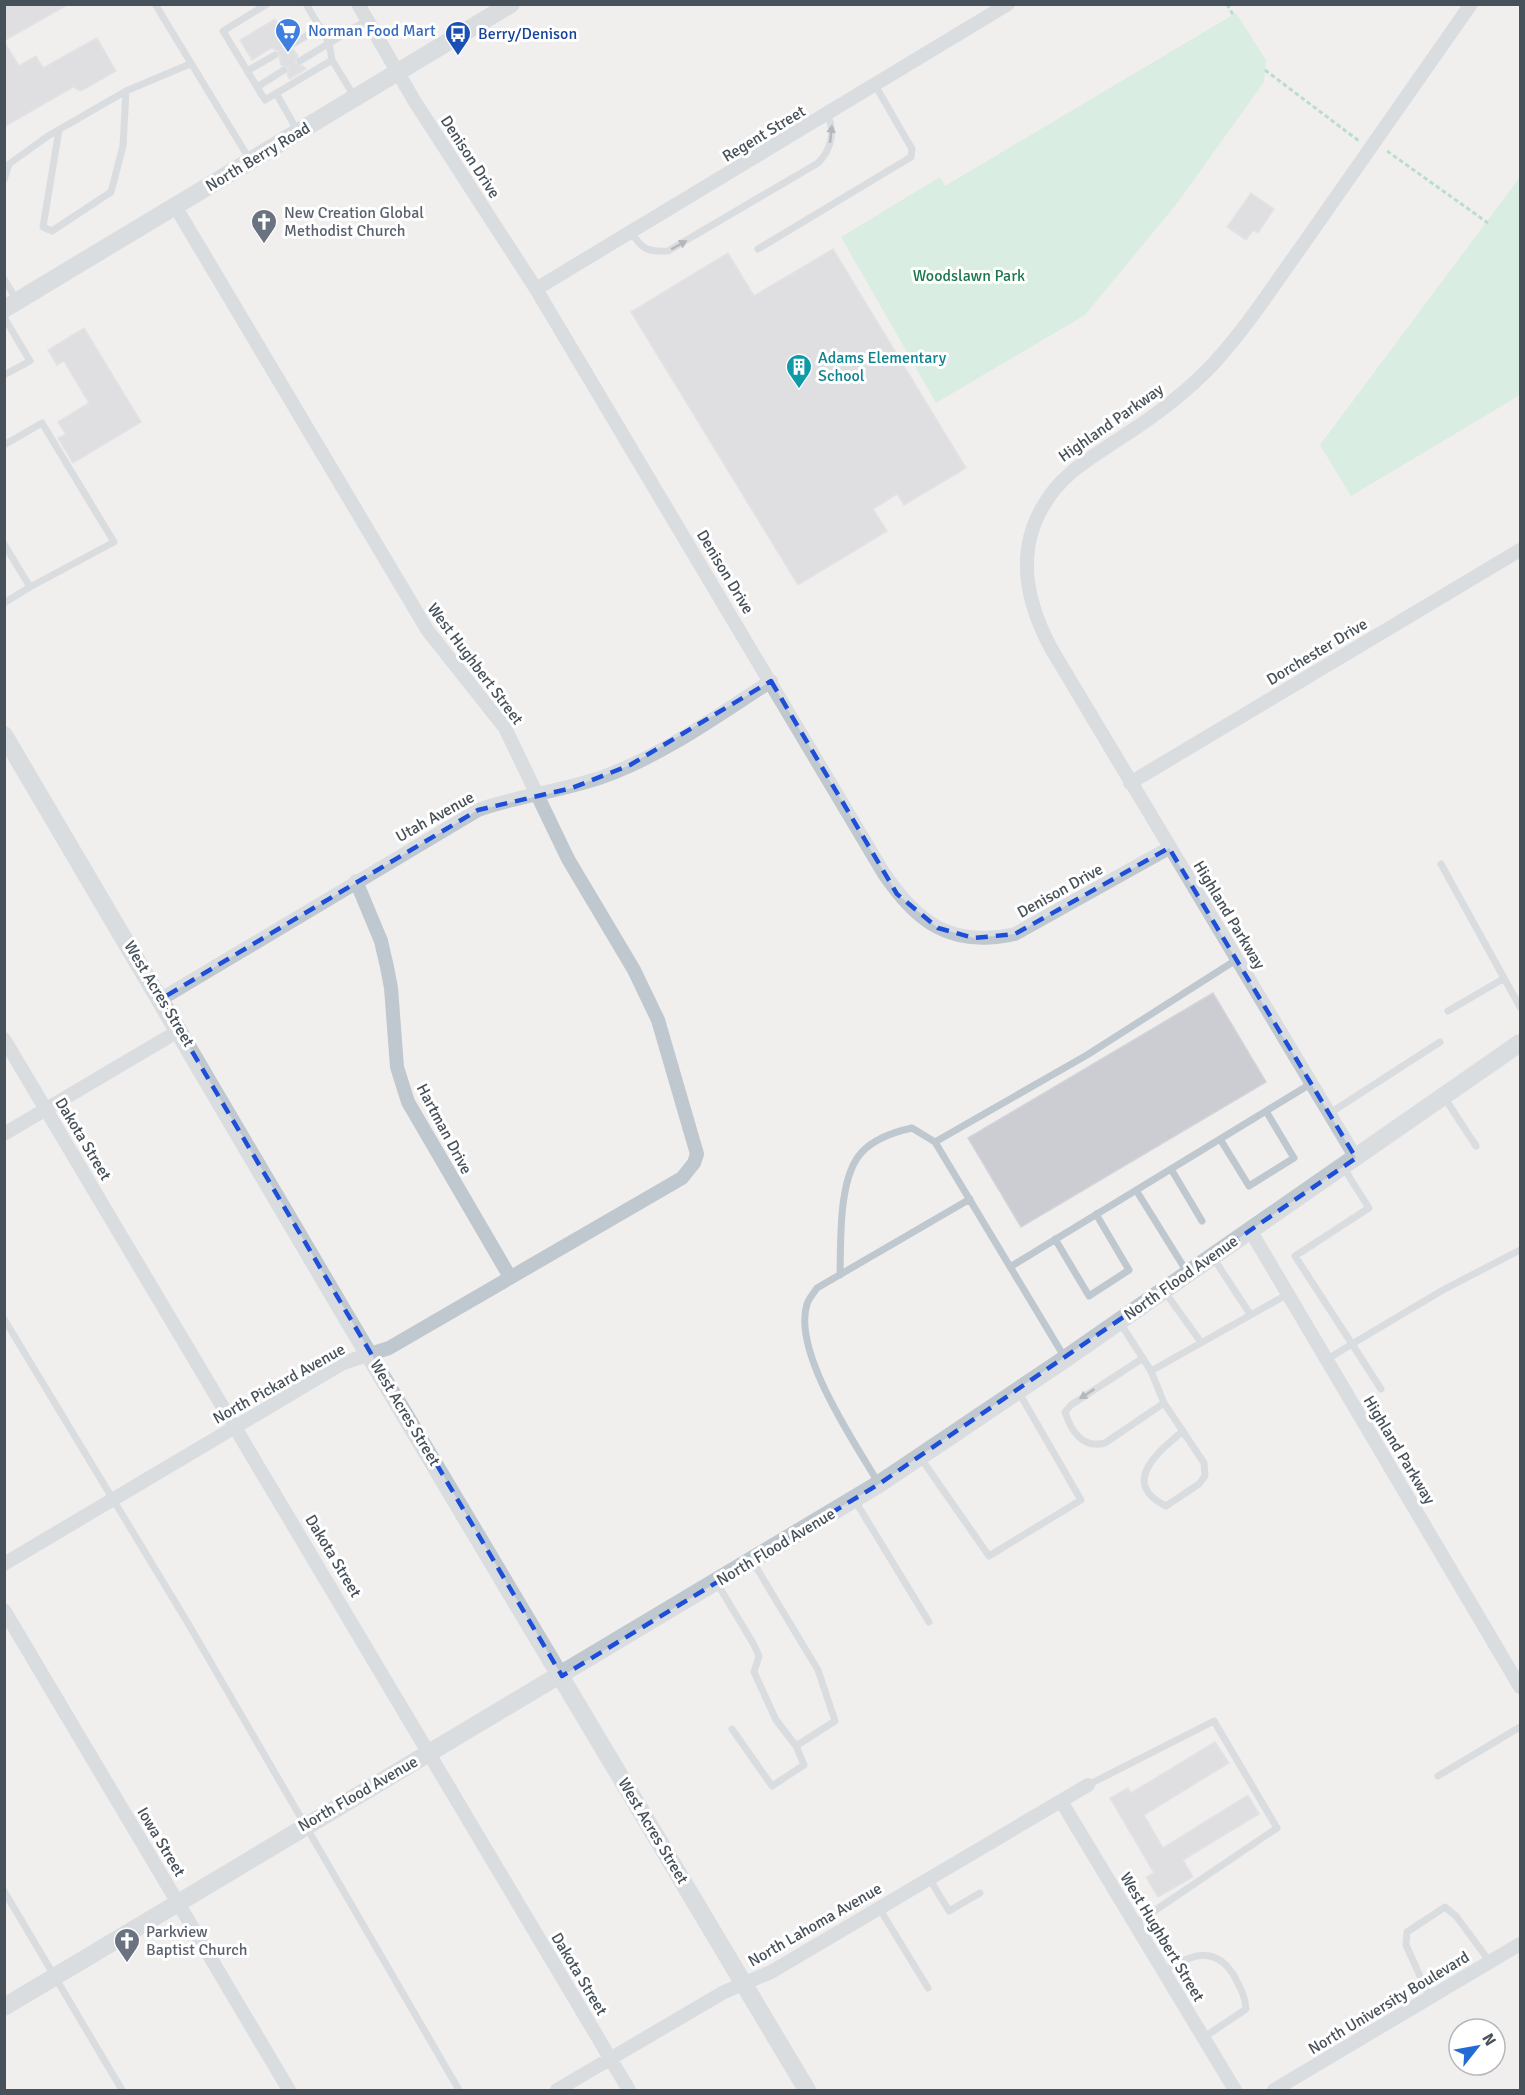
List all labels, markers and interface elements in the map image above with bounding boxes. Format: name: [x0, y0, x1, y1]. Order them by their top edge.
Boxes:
supermarket icon: Norman Food Mart: [273, 16, 303, 54]
bus stop icon: Berry/Denison: [443, 19, 473, 57]
place label: Norman Food Mart: [308, 21, 436, 41]
place label: Berry/Denison: [478, 24, 577, 44]
street label: Regent Street: [719, 101, 810, 167]
street label: Denison Drive: [436, 112, 504, 202]
street label: North Berry Road: [202, 118, 314, 196]
one-way arrow: [826, 124, 836, 143]
place label: New Creation Global Methodist Church: [284, 203, 424, 241]
church icon: New Creation Global Methodist Church: [249, 207, 279, 245]
one-way arrow: [671, 240, 688, 250]
park label: Woodslawn Park: [913, 266, 1025, 286]
place label: Adams Elementary School: [818, 348, 947, 386]
building icon: Adams Elementary School: [784, 352, 814, 390]
street label: Highland Parkway: [1055, 379, 1168, 467]
street label: Denison Drive: [692, 526, 758, 618]
street label: West Hughbert Street: [423, 599, 528, 729]
street label: Dorchester Drive: [1263, 614, 1371, 690]
street label: Utah Avenue: [392, 787, 478, 847]
street label: Highland Parkway: [1189, 857, 1270, 973]
street label: Denison Drive: [1014, 859, 1106, 923]
street label: West Acres Street: [120, 937, 199, 1051]
street label: Hartman Drive: [412, 1080, 476, 1178]
street label: Dakota Street: [50, 1094, 116, 1184]
street label: North Flood Avenue: [1120, 1231, 1242, 1325]
street label: North Pickard Avenue: [209, 1339, 349, 1429]
street label: West Acres Street: [366, 1356, 445, 1470]
one-way arrow: [1079, 1388, 1095, 1399]
street label: Highland Parkway: [1359, 1392, 1440, 1508]
street label: North Flood Avenue: [713, 1504, 839, 1590]
street label: Dakota Street: [300, 1511, 366, 1601]
street label: North Flood Avenue: [295, 1752, 421, 1836]
street label: West Acres Street: [614, 1774, 693, 1888]
street label: Iowa Street: [132, 1804, 190, 1881]
street label: West Hughbert Street: [1116, 1869, 1209, 2006]
street label: North Lahoma Avenue: [745, 1879, 885, 1971]
place label: Parkview Baptist Church: [146, 1922, 247, 1960]
church icon: Parkview Baptist Church: [112, 1926, 142, 1964]
street label: Dakota Street: [546, 1929, 612, 2019]
street label: North University Boulevard: [1305, 1947, 1473, 2059]
north arrow: [1447, 2017, 1507, 2077]
text: N: [1478, 2030, 1500, 2050]

